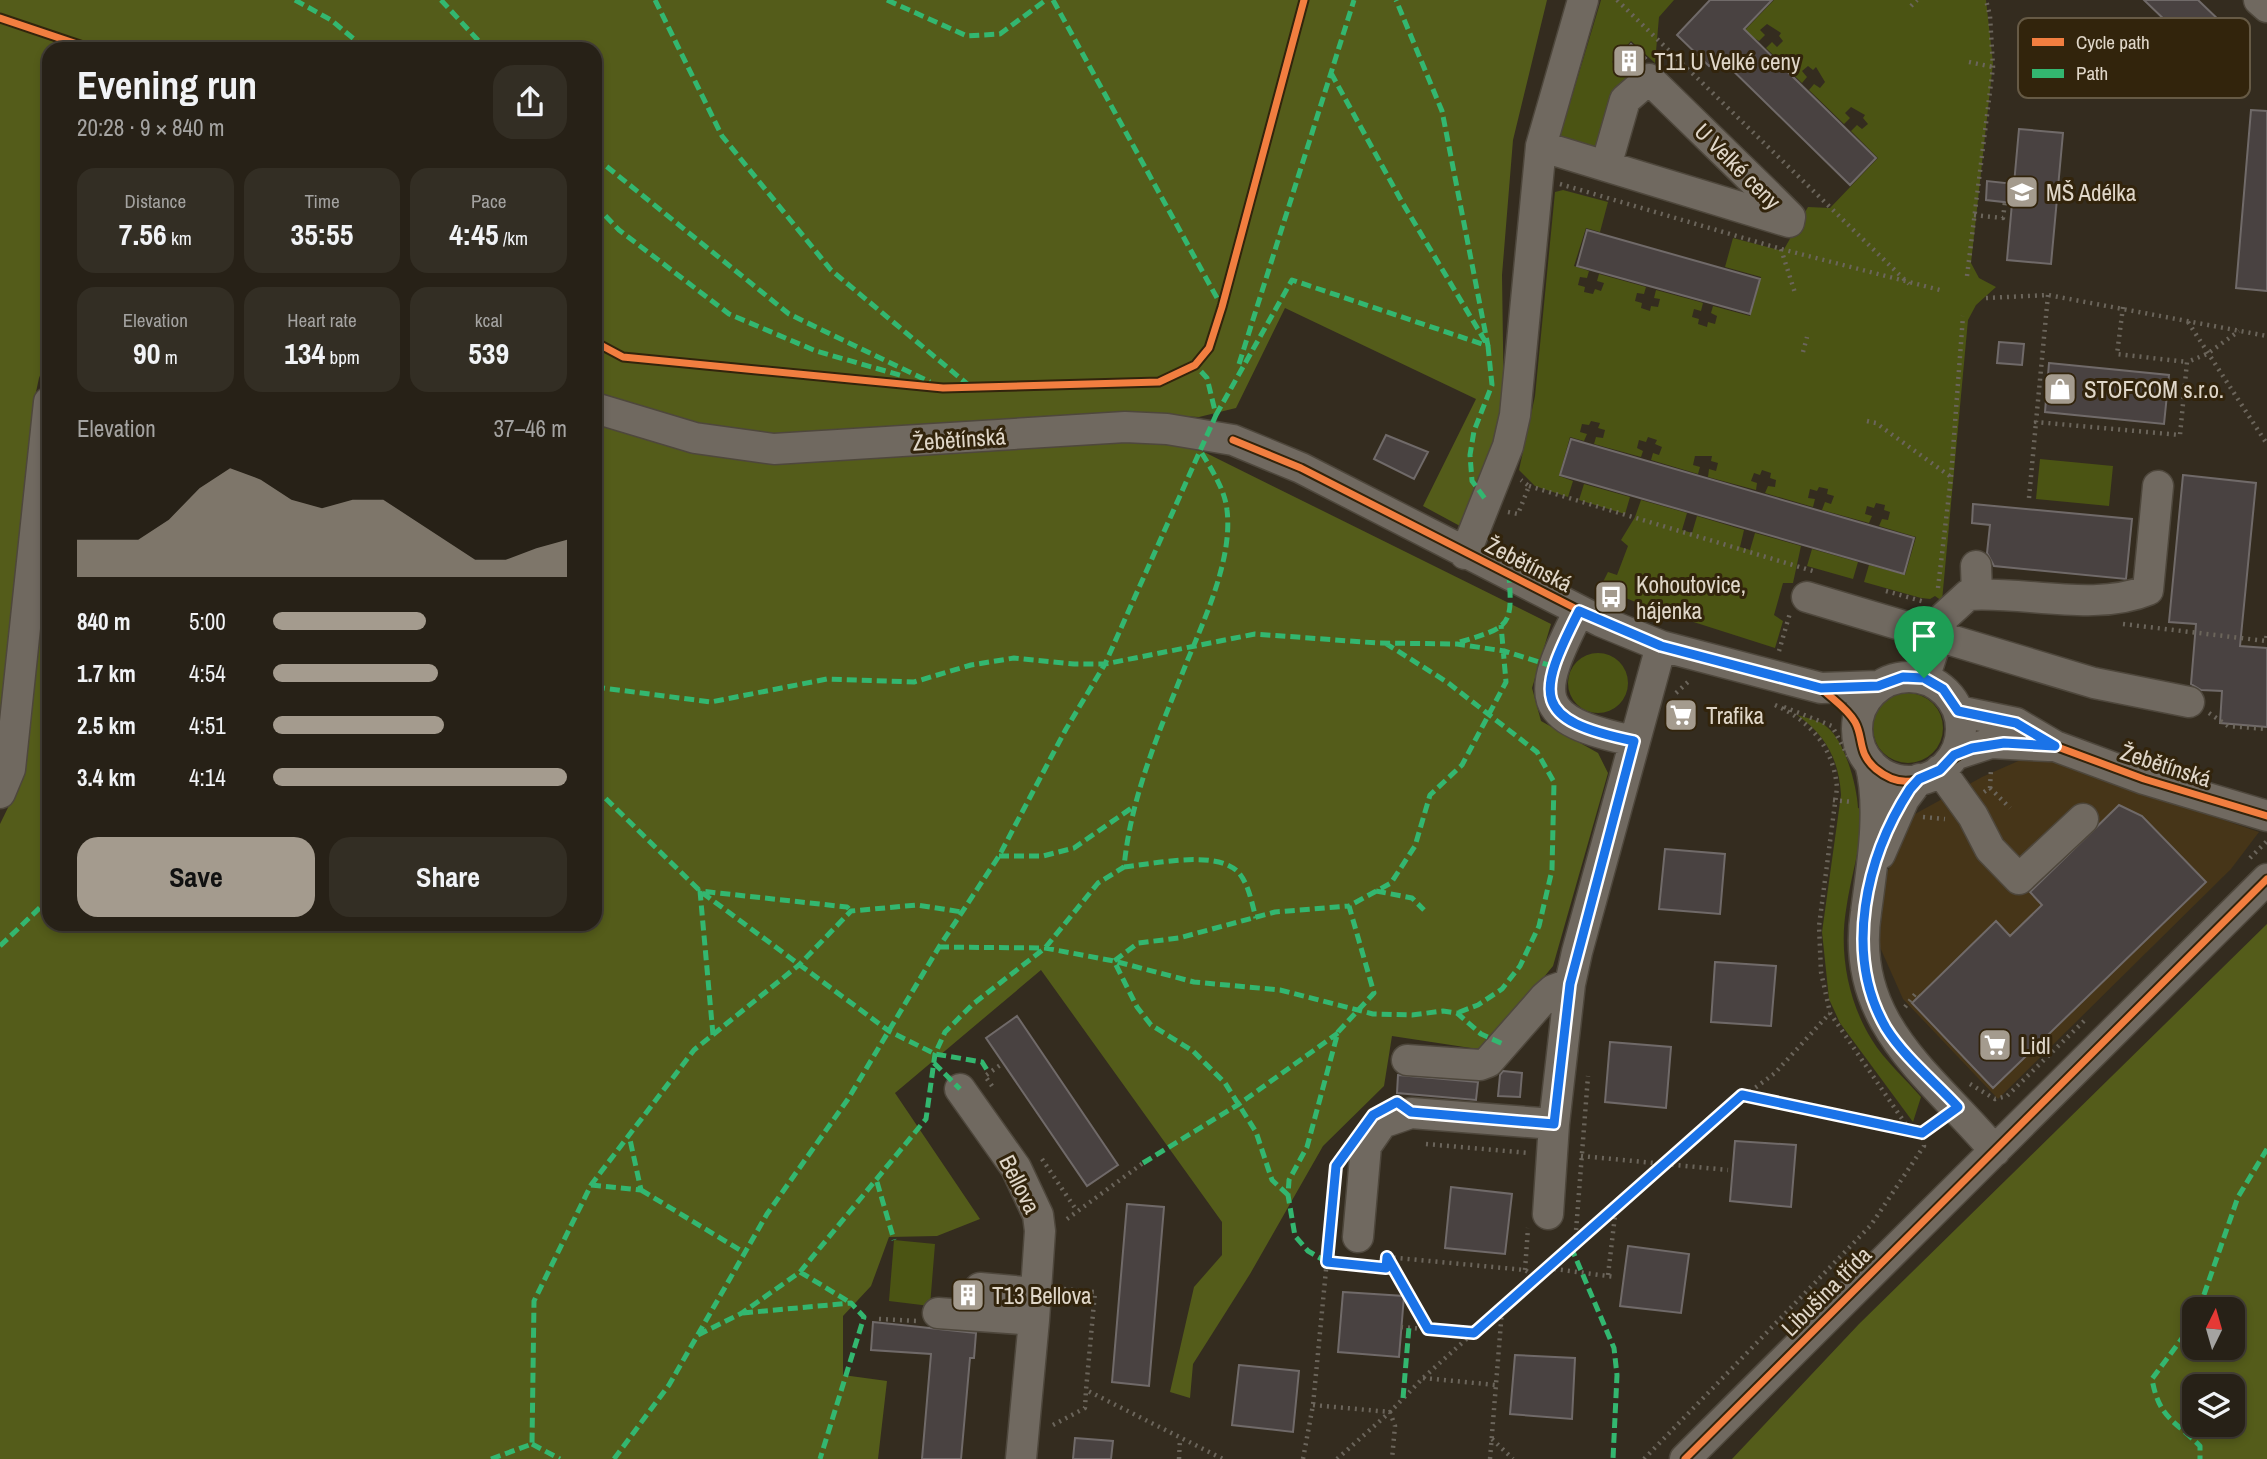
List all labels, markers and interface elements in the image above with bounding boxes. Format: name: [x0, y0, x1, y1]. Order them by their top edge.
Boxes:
legend: [2018, 18, 2250, 98]
text: Cycle path: [2076, 29, 2150, 55]
building icon: T11 U Velké ceny: [1610, 42, 1648, 80]
place label: T11 U Velké ceny: [1654, 46, 1801, 77]
text: Evening run: [77, 60, 257, 111]
text: Path: [2076, 60, 2108, 86]
button: share: [493, 65, 567, 139]
text: 20:28 · 9 × 840 m: [77, 112, 224, 143]
street label: U Velké ceny: [1688, 116, 1788, 216]
school or university icon: MŠ Adélka: [2003, 173, 2041, 211]
place label: MŠ Adélka: [2046, 177, 2137, 208]
text: Distance: [125, 188, 186, 214]
text: Time: [304, 188, 340, 214]
text: Pace: [471, 188, 506, 214]
text: 7.56: [119, 214, 167, 254]
text: 35:55: [291, 214, 353, 254]
text: 4:45: [449, 214, 499, 254]
text: km: [167, 225, 192, 251]
text: /km: [499, 225, 528, 251]
text: Elevation: [123, 307, 188, 333]
text: Heart rate: [287, 307, 357, 333]
text: kcal: [475, 307, 503, 333]
text: 90: [133, 333, 160, 373]
text: 134: [284, 333, 325, 373]
text: 539: [468, 333, 509, 373]
text: m: [160, 344, 178, 370]
text: bpm: [325, 344, 360, 370]
shop icon: STOFCOM s.r.o.: [2041, 370, 2079, 408]
place label: STOFCOM s.r.o.: [2084, 374, 2224, 405]
text: Elevation: [77, 413, 156, 444]
text: 37–46 m: [494, 413, 567, 444]
street label: Žebětínská: [911, 420, 1007, 458]
street label: Žebětínská: [1480, 529, 1578, 599]
place label: Kohoutovice, hájenka: [1636, 569, 1746, 626]
bus stop icon: Kohoutovice, hájenka: [1592, 578, 1630, 616]
text: 840 m: [77, 606, 130, 637]
text: 5:00: [189, 606, 226, 637]
pin: [1894, 606, 1954, 678]
icon: arrive: [1905, 617, 1943, 655]
text: 1.7 km: [77, 658, 136, 689]
text: 4:54: [189, 658, 226, 689]
supermarket icon: Trafika: [1662, 696, 1700, 734]
place label: Trafika: [1706, 700, 1765, 731]
text: 2.5 km: [77, 710, 136, 741]
text: 4:51: [189, 710, 226, 741]
street label: Žebětínská: [2117, 736, 2216, 794]
text: 3.4 km: [77, 762, 136, 793]
text: 4:14: [189, 762, 226, 793]
button: Save: [77, 837, 315, 917]
button: Share: [329, 837, 567, 917]
supermarket icon: Lidl: [1976, 1026, 2014, 1064]
place label: Lidl: [2020, 1030, 2050, 1061]
street label: Bellova: [992, 1149, 1048, 1219]
street label: Libušina třída: [1774, 1239, 1878, 1343]
building icon: T13 Bellova: [949, 1276, 987, 1314]
place label: T13 Bellova: [992, 1280, 1092, 1311]
north arrow: [2182, 1297, 2245, 1360]
map controls: [2182, 1297, 2245, 1437]
button: layers: [2182, 1374, 2245, 1437]

